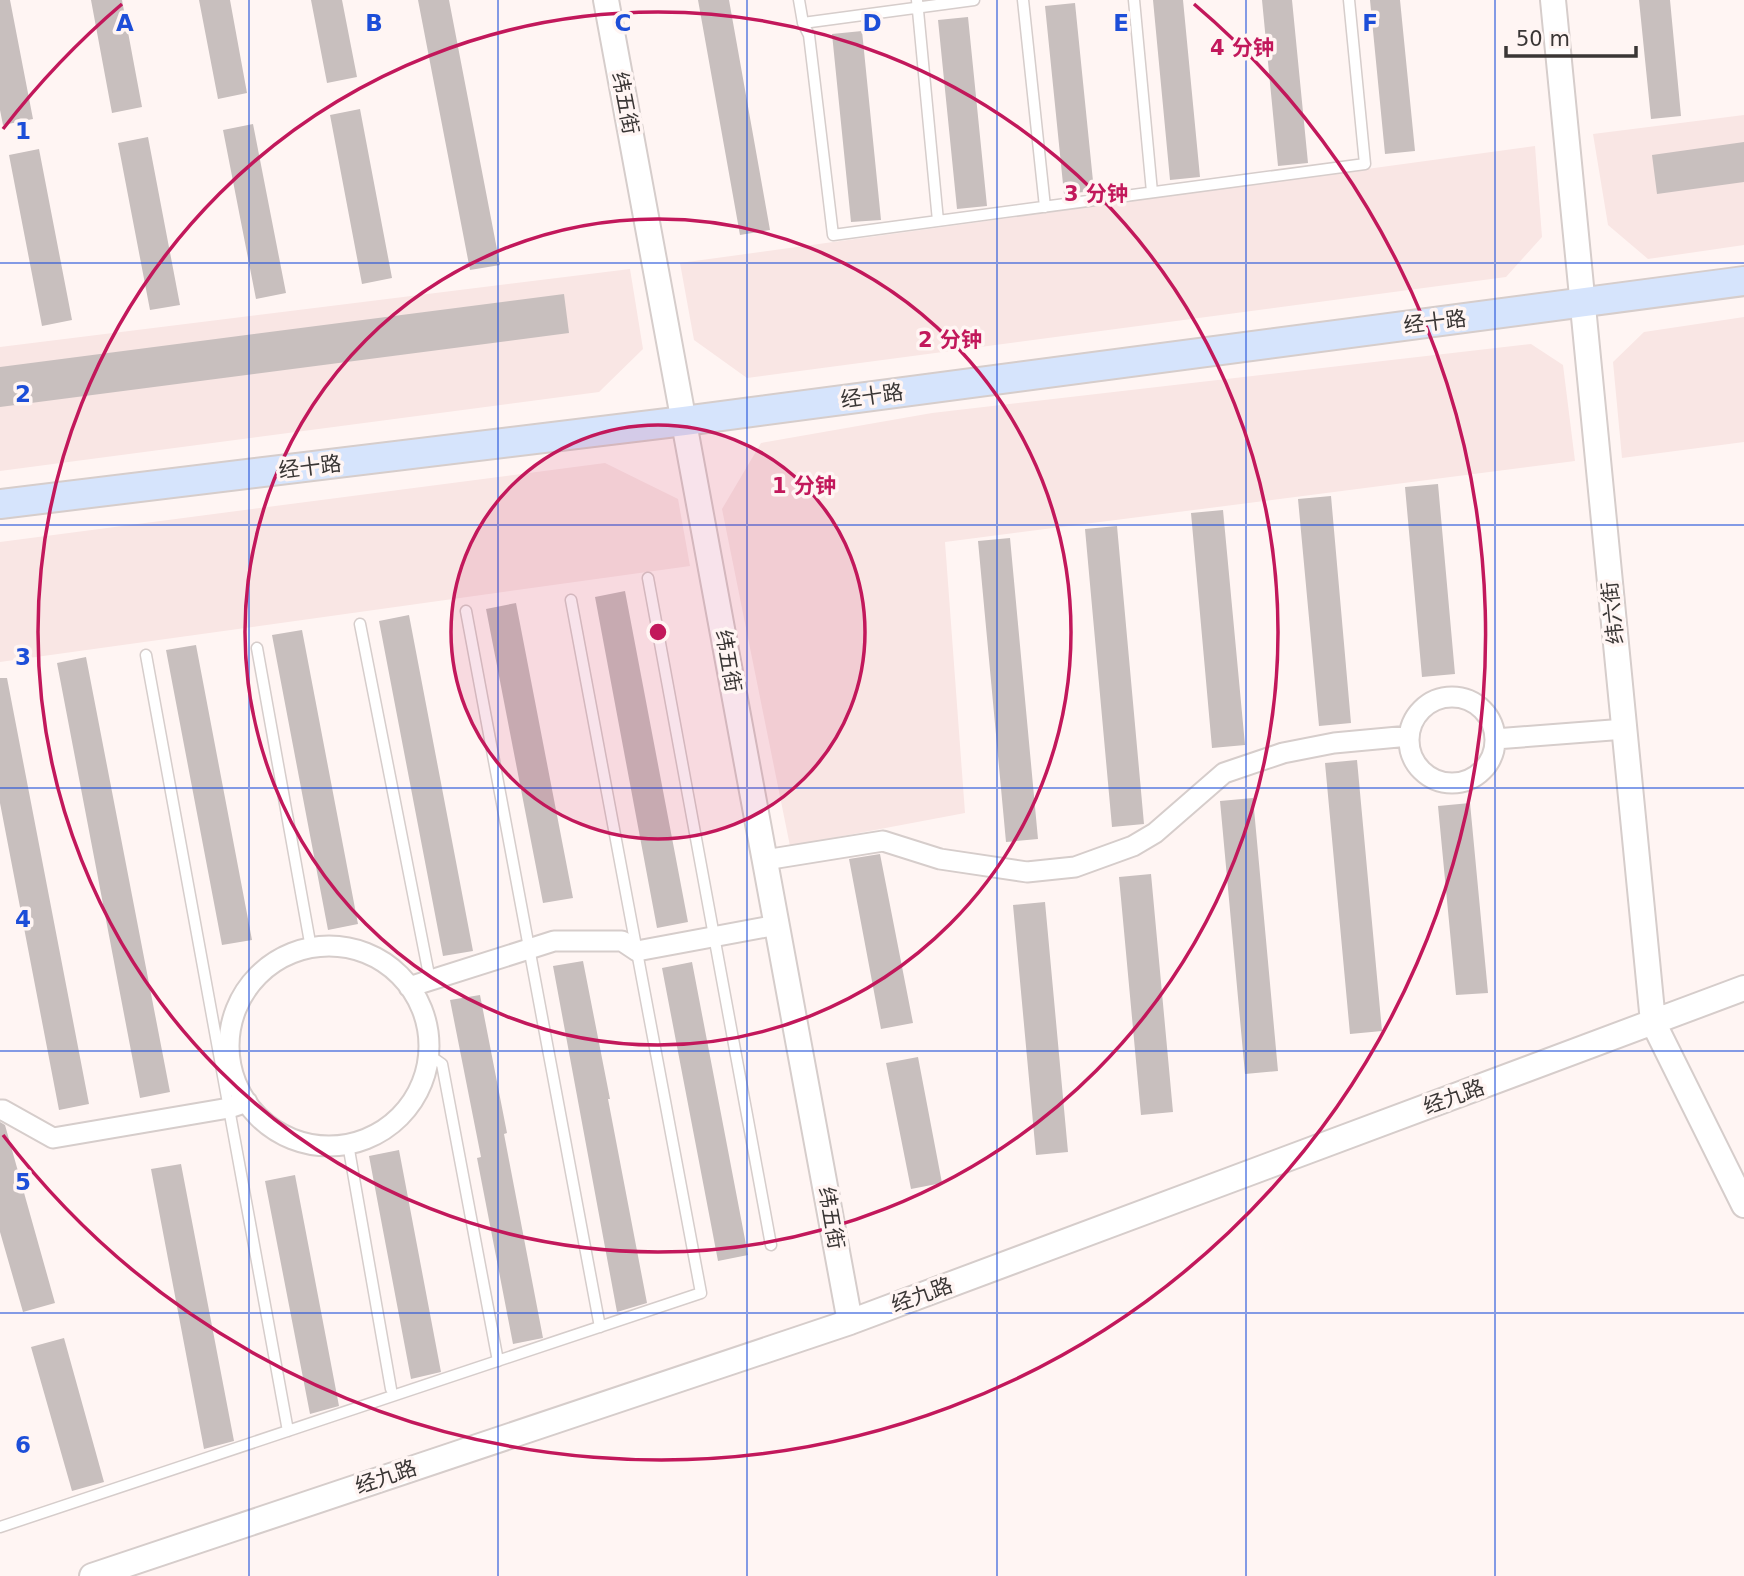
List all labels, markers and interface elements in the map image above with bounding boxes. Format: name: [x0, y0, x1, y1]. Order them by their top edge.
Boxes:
text: A: [116, 10, 134, 36]
text: B: [365, 10, 383, 36]
text: C: [615, 10, 631, 36]
text: D: [862, 10, 882, 36]
text: E: [1113, 10, 1129, 36]
text: F: [1362, 10, 1378, 36]
scale bar: [1506, 14, 1636, 58]
text: 50 m: [1516, 27, 1570, 51]
text: 4 分钟: [1210, 36, 1274, 60]
street label: 纬五街: [607, 70, 643, 136]
text: 1: [15, 118, 31, 144]
text: 3 分钟: [1064, 182, 1128, 206]
street label: 经十路: [1402, 306, 1468, 338]
text: 2 分钟: [918, 328, 982, 352]
street label: 经十路: [839, 380, 905, 412]
text: 2: [15, 381, 31, 407]
street label: 经十路: [277, 451, 343, 483]
text: 1 分钟: [772, 474, 836, 498]
street label: 纬六街: [1598, 580, 1628, 646]
centre of rings: [646, 620, 670, 644]
street label: 纬五街: [711, 628, 745, 694]
text: 3: [15, 644, 31, 670]
text: 4: [15, 906, 31, 932]
street label: 经九路: [1420, 1075, 1488, 1119]
text: 5: [15, 1169, 31, 1195]
street label: 纬五街: [814, 1185, 848, 1251]
street label: 经九路: [888, 1273, 956, 1317]
text: 6: [15, 1432, 31, 1458]
street label: 经九路: [352, 1455, 420, 1499]

